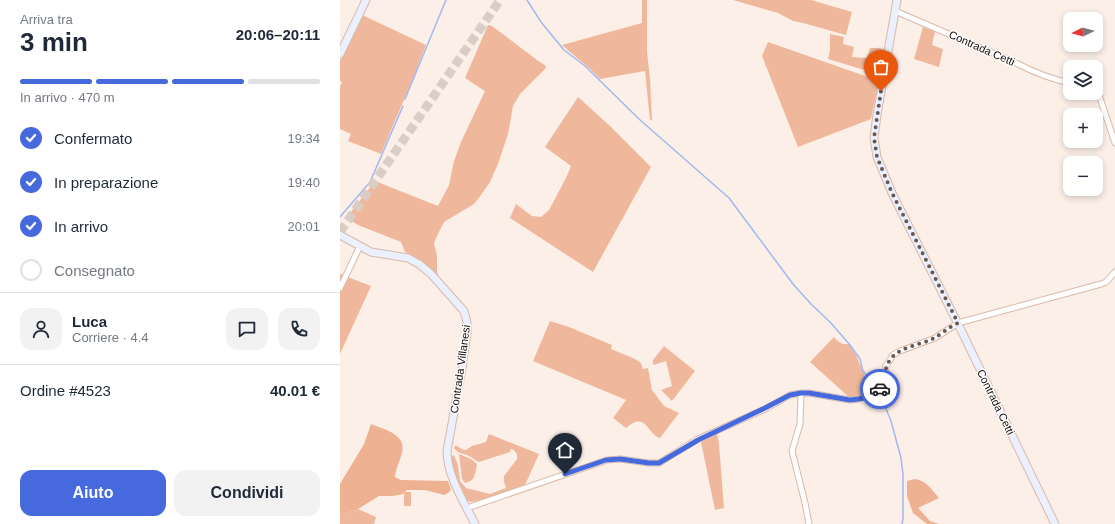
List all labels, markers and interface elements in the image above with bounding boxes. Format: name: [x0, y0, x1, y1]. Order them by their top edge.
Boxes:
text: Arriva tra: [20, 12, 73, 27]
north arrow: [1063, 12, 1103, 52]
map controls: [1063, 12, 1103, 196]
text: 20:06–20:11: [236, 26, 320, 43]
text: 3 min: [20, 27, 88, 57]
street label: Contrada Cetti: [947, 28, 1017, 68]
pin: [864, 50, 898, 91]
icon: bag: [870, 56, 892, 78]
button: layers: [1063, 60, 1103, 100]
text: In arrivo · 470 m: [20, 90, 115, 105]
button: +: [1063, 108, 1103, 148]
icon: check: [20, 127, 42, 149]
text: Confermato: [54, 130, 132, 147]
text: 19:34: [287, 131, 320, 146]
button: −: [1063, 156, 1103, 196]
icon: check: [20, 171, 42, 193]
text: In preparazione: [54, 174, 158, 191]
text: 19:40: [287, 175, 320, 190]
icon: check: [20, 215, 42, 237]
text: In arrivo: [54, 218, 108, 235]
text: 20:01: [287, 219, 320, 234]
text: Consegnato: [54, 262, 135, 279]
button: person: [20, 308, 62, 350]
button: chat: [226, 308, 268, 350]
button: phone: [278, 308, 320, 350]
text: Luca: [72, 313, 107, 330]
street label: Contrada Villanesi: [448, 324, 472, 414]
text: Corriere · 4.4: [72, 330, 149, 345]
street label: Contrada Cetti: [975, 367, 1017, 437]
courier: [860, 369, 900, 409]
icon: car: [869, 378, 891, 400]
text: Ordine #4523: [20, 382, 111, 399]
text: 40.01 €: [270, 382, 320, 399]
pin: [548, 433, 582, 474]
icon: home: [554, 439, 576, 461]
button: Aiuto: [20, 470, 166, 516]
button: Condividi: [174, 470, 320, 516]

